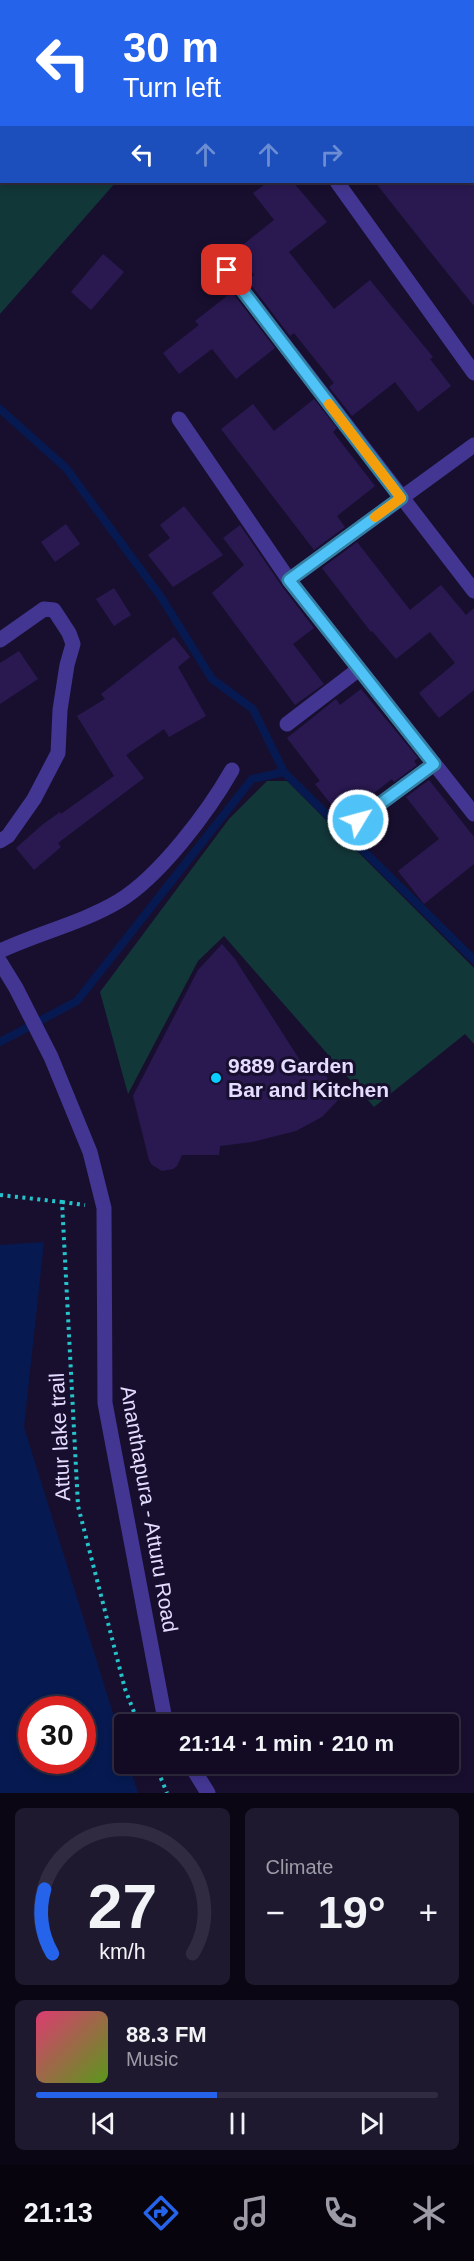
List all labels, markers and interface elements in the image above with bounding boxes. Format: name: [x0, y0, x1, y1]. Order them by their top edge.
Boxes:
icon: left: [24, 24, 102, 102]
text: 30 m: [123, 24, 219, 71]
text: Turn left: [123, 73, 221, 103]
icon: left: [126, 138, 159, 171]
icon: ahead: [189, 138, 222, 171]
icon: ahead: [252, 138, 285, 171]
icon: right: [315, 138, 348, 171]
pin: [201, 244, 252, 295]
icon: arrive: [210, 253, 243, 286]
position arrow: [326, 788, 390, 852]
place label: 9889 Garden Bar and Kitchen: [228, 1054, 389, 1101]
marker: 9889 Garden Bar and Kitchen: [209, 1071, 223, 1085]
street label: Attur lake trail: [45, 1372, 74, 1502]
street label: Ananthapura - Atturu Road: [116, 1384, 183, 1634]
speed limit sign: 30: [18, 1696, 96, 1774]
text: 21:14 · 1 min · 210 m: [179, 1731, 394, 1756]
text: Climate: [266, 1856, 333, 1878]
text: 27: [88, 1872, 157, 1941]
text: 19°: [318, 1887, 386, 1938]
text: −: [266, 1894, 285, 1931]
text: +: [419, 1894, 438, 1931]
text: km/h: [99, 1940, 145, 1964]
text: 88.3 FM: [126, 2022, 207, 2047]
text: Music: [126, 2048, 178, 2070]
icon: previous: [87, 2107, 120, 2140]
icon: pause: [221, 2107, 254, 2140]
icon: next: [355, 2107, 388, 2140]
icon: directions: [140, 2192, 182, 2234]
icon: music: [230, 2192, 272, 2234]
icon: phone: [319, 2192, 361, 2234]
icon: climate: [408, 2192, 450, 2234]
text: 21:13: [24, 2198, 93, 2228]

